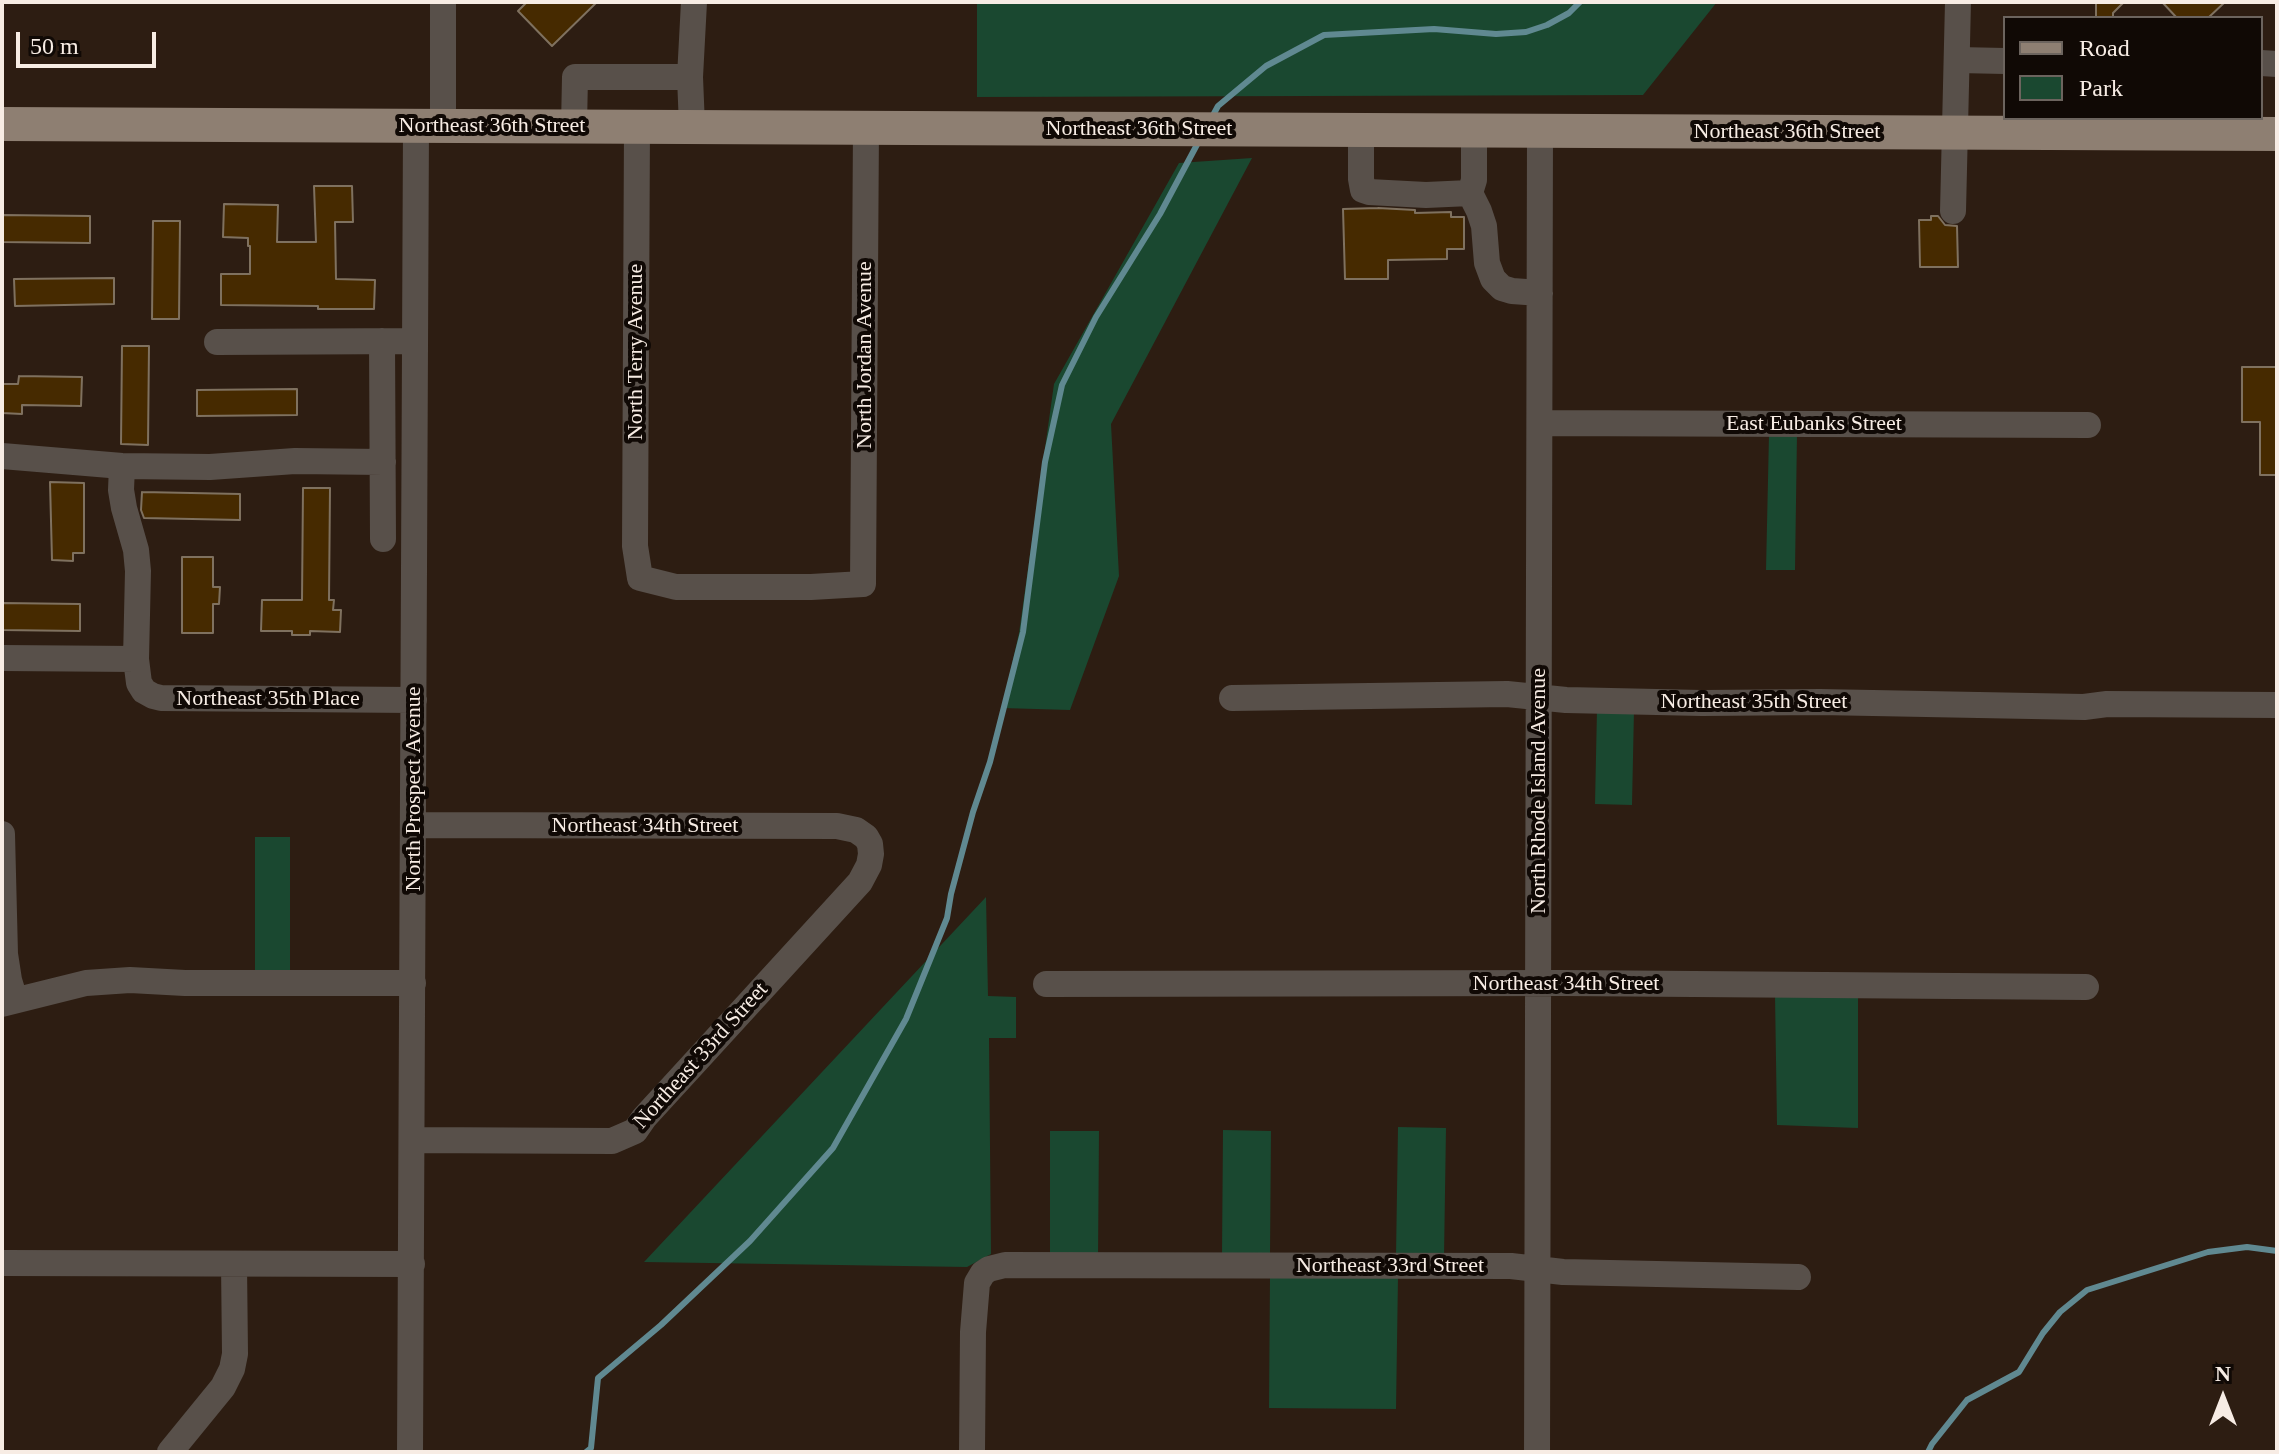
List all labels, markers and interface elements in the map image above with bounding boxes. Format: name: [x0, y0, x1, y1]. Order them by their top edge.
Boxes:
scale bar: [20, 16, 160, 66]
legend: [2003, 16, 2263, 120]
text: 50 m: [30, 33, 79, 59]
text: Road: [2079, 35, 2130, 61]
text: Park: [2079, 75, 2123, 101]
street label: Northeast 36th Street: [399, 113, 585, 139]
street label: Northeast 36th Street: [1046, 116, 1232, 142]
street label: Northeast 36th Street: [1694, 119, 1880, 145]
street label: North Jordan Avenue: [852, 261, 878, 449]
street label: North Terry Avenue: [623, 264, 649, 440]
street label: East Eubanks Street: [1726, 411, 1902, 437]
street label: North Rhode Island Avenue: [1526, 668, 1552, 914]
street label: Northeast 35th Place: [176, 686, 360, 712]
street label: North Prospect Avenue: [401, 687, 427, 891]
street label: Northeast 35th Street: [1661, 689, 1847, 715]
street label: Northeast 34th Street: [552, 813, 738, 839]
street label: Northeast 34th Street: [1473, 971, 1659, 997]
street label: Northeast 33rd Street: [628, 977, 774, 1135]
street label: Northeast 33rd Street: [1296, 1253, 1484, 1279]
north arrow: [2183, 1358, 2263, 1438]
text: N: [2215, 1361, 2231, 1386]

